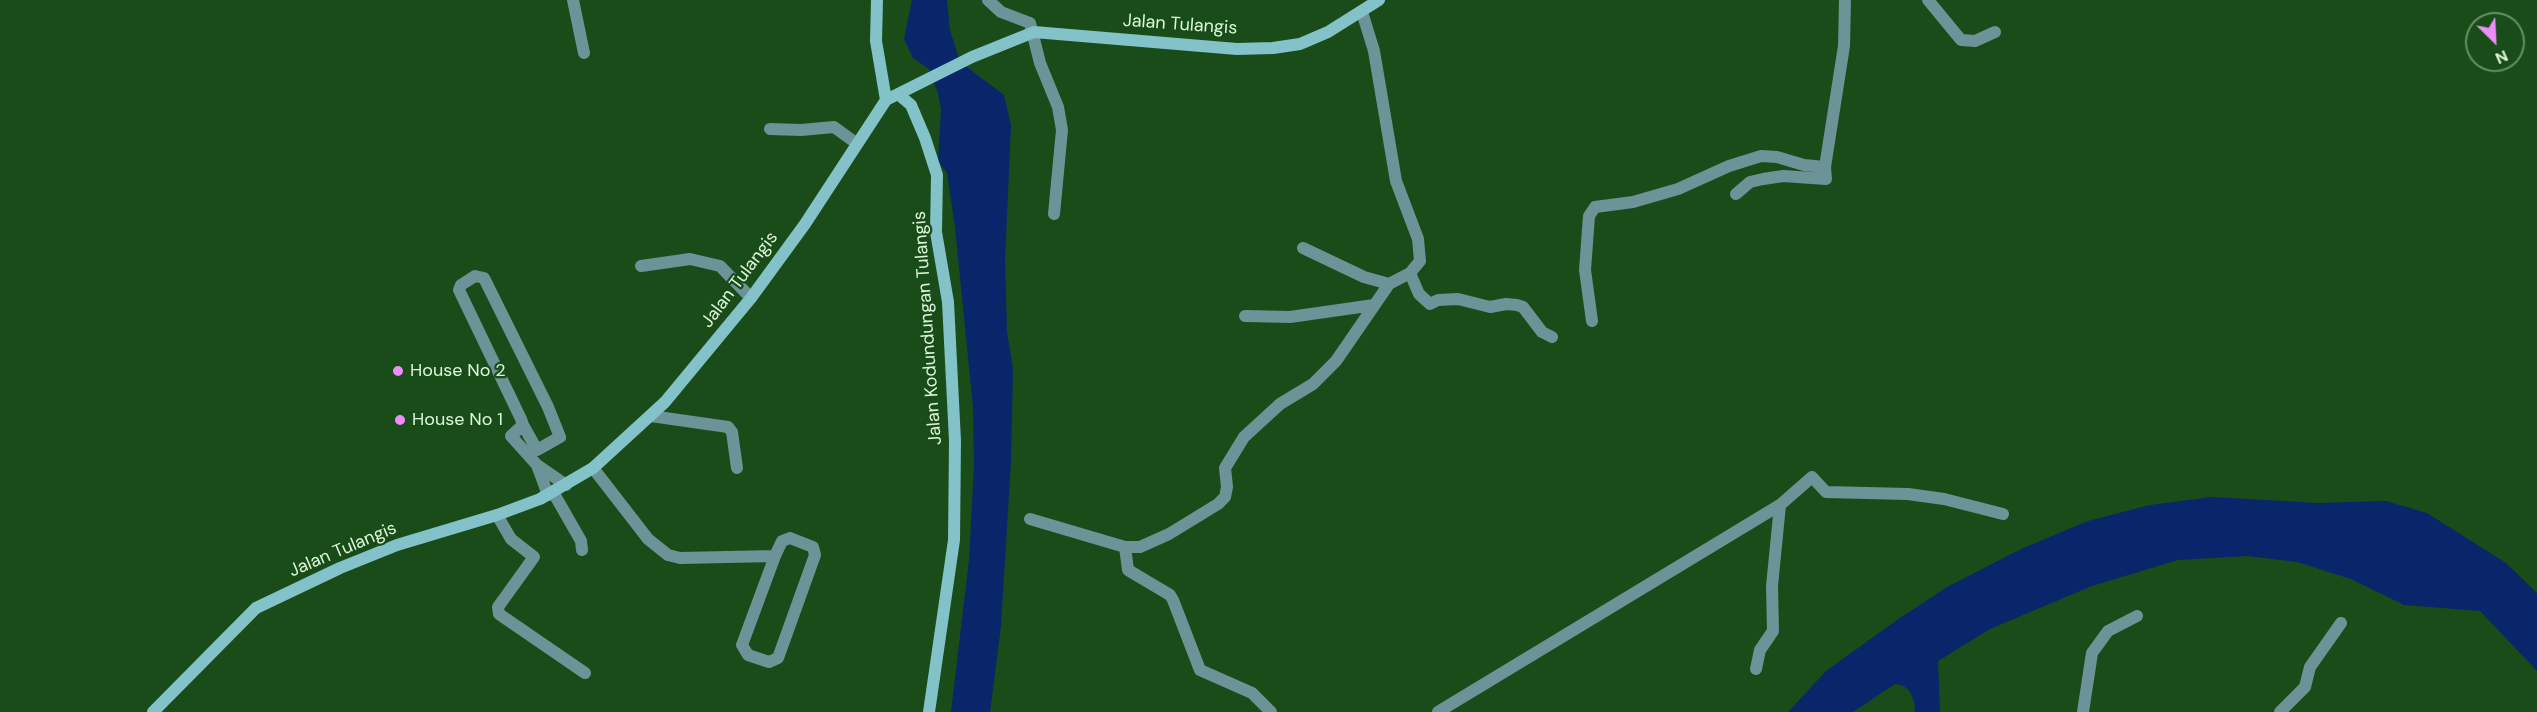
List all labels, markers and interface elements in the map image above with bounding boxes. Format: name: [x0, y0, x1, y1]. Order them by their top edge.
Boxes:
street label: Jalan Tulangis: [1122, 10, 1238, 40]
north arrow: [2465, 12, 2525, 72]
text: N: [2492, 45, 2511, 69]
street label: Jalan Kodundungan Tulangis: [909, 210, 947, 446]
street label: Jalan Tulangis: [697, 228, 783, 332]
place label: House No 2: [410, 360, 506, 382]
marker: House No 2: [391, 364, 405, 378]
place label: House No 1: [412, 409, 503, 431]
marker: House No 1: [393, 413, 407, 427]
street label: Jalan Tulangis: [286, 518, 400, 582]

